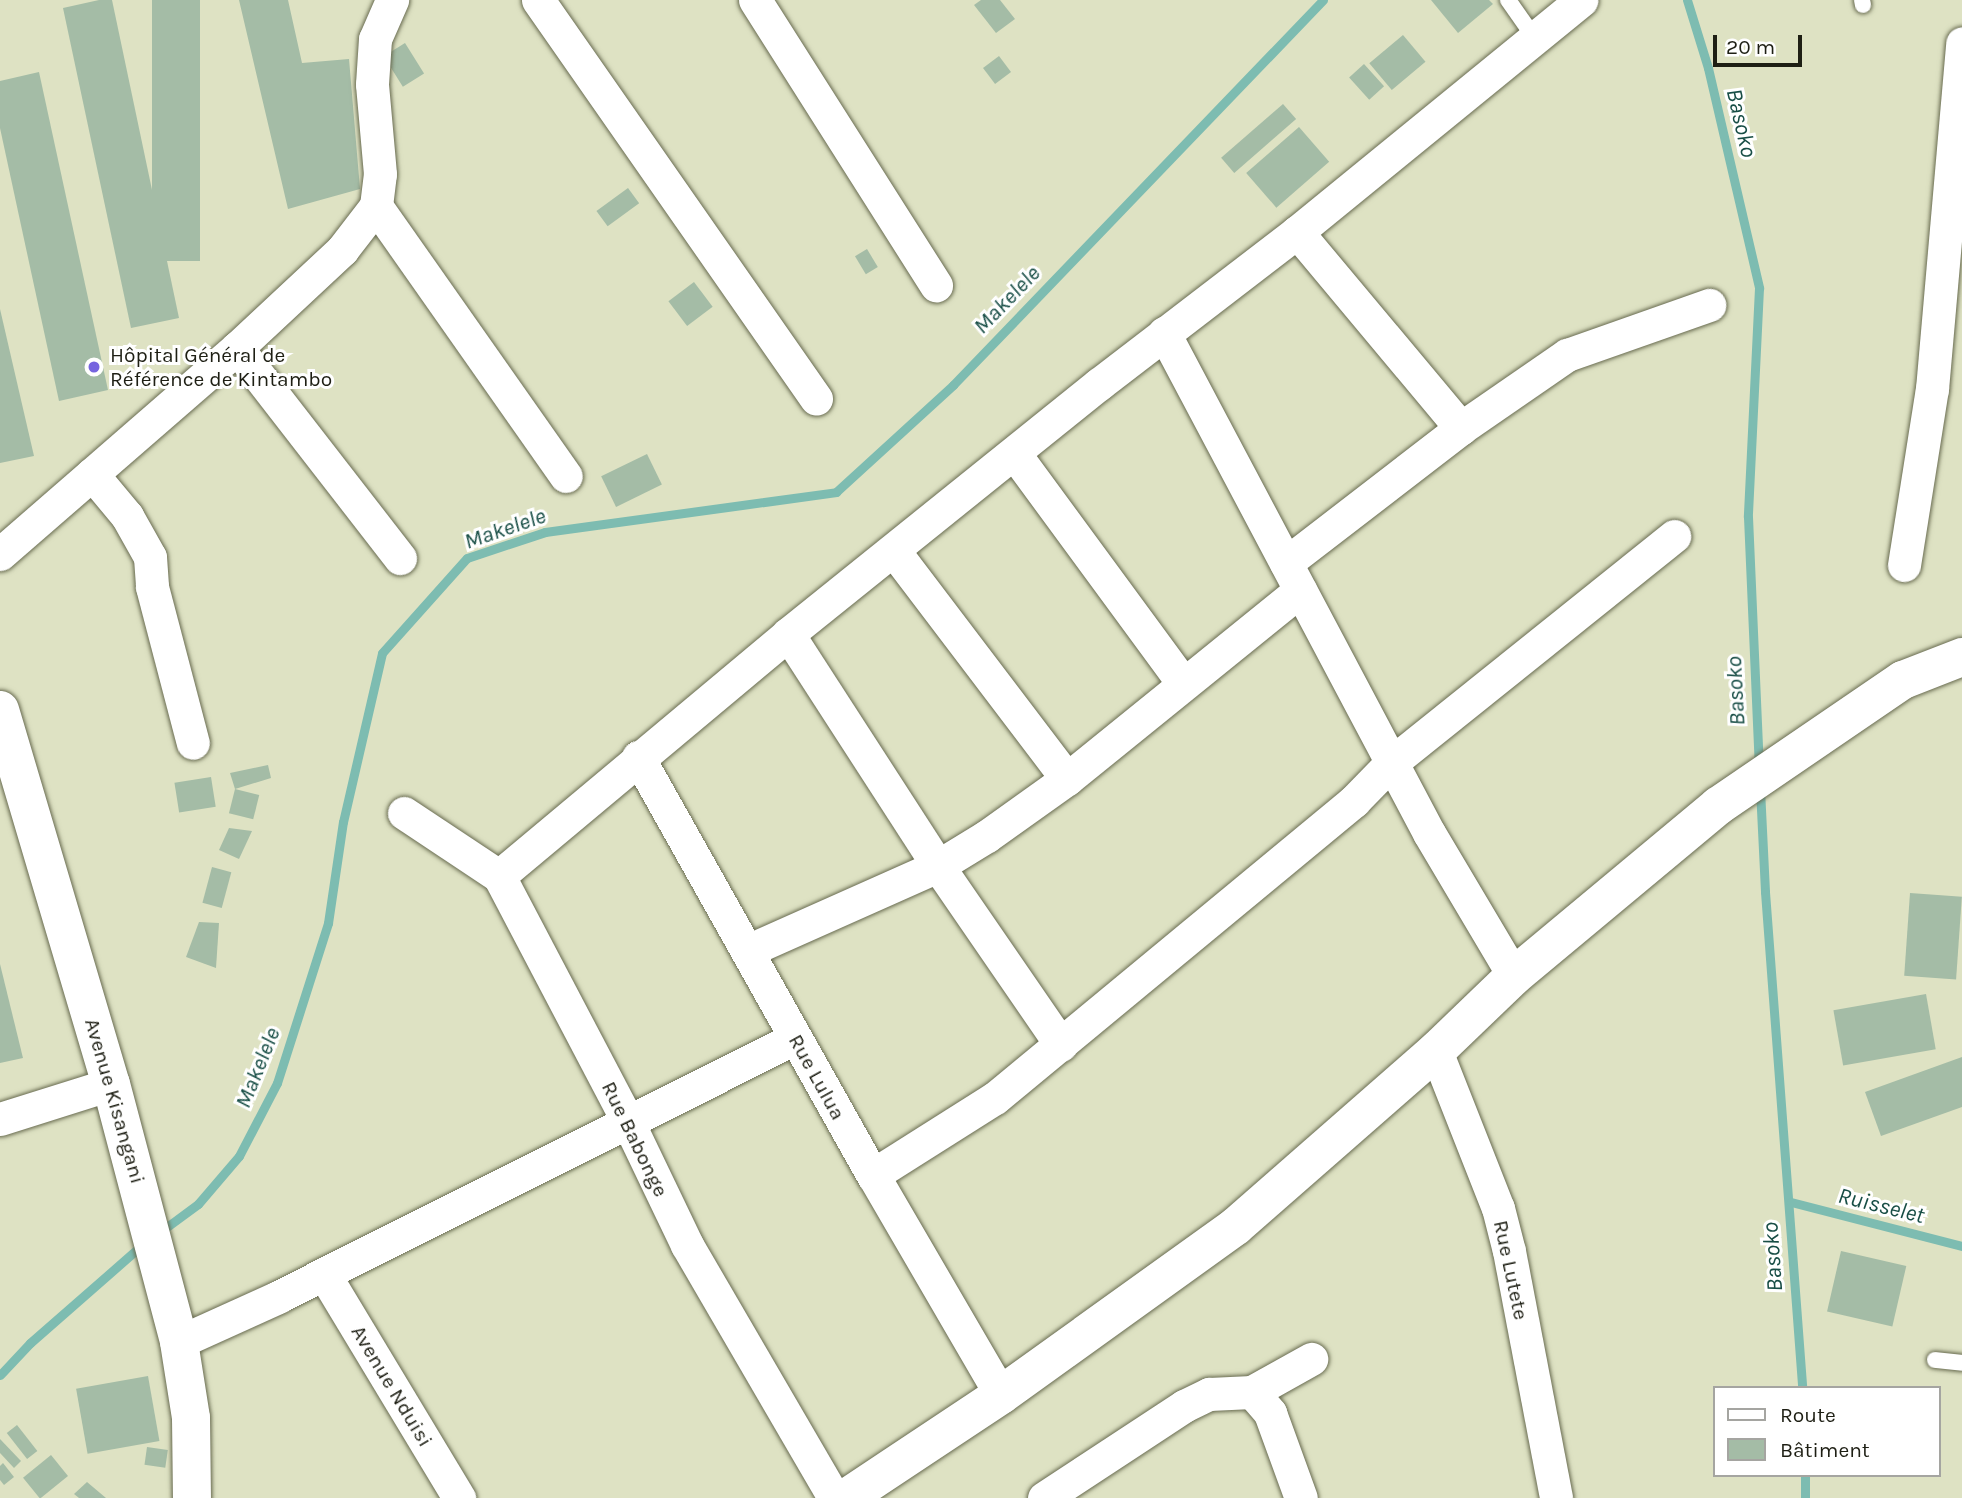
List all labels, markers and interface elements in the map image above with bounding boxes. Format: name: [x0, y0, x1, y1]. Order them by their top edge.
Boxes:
scale bar: [1717, 21, 1806, 65]
text: 20 m: [1726, 35, 1775, 59]
water label: Basoko: [1720, 86, 1762, 160]
water label: Makelele: [968, 260, 1046, 340]
place label: Hôpital Général de Référence de Kintambo: [110, 342, 332, 392]
marker: Hôpital Général de Référence de Kintambo: [84, 357, 104, 377]
water label: Makelele: [461, 502, 549, 556]
water label: Basoko: [1720, 656, 1752, 726]
street label: Avenue Kisangani: [79, 1015, 151, 1187]
water label: Makelele: [229, 1024, 287, 1112]
street label: Rue Lulua: [783, 1030, 851, 1124]
street label: Rue Babonge: [596, 1077, 674, 1201]
water label: Ruisselet: [1835, 1182, 1927, 1230]
street label: Rue Lutete: [1488, 1218, 1534, 1322]
water label: Basoko: [1757, 1221, 1789, 1293]
street label: Avenue Nduisi: [346, 1321, 438, 1451]
legend: [1714, 1386, 1941, 1477]
text: Route: [1780, 1403, 1836, 1427]
text: Bâtiment: [1780, 1438, 1870, 1462]

